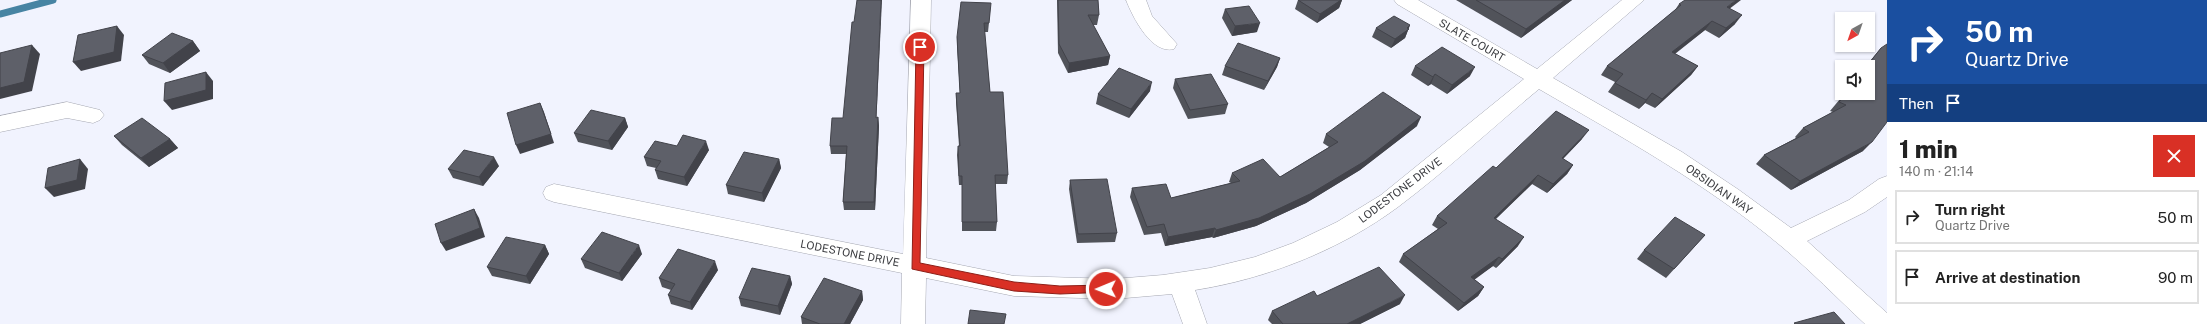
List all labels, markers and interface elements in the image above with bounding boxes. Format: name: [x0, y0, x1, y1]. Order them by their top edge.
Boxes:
north arrow: [1835, 12, 1875, 52]
map controls: [1835, 12, 1875, 100]
text: 50 m: [1965, 15, 2033, 48]
street label: SLATE COURT: [1437, 16, 1507, 64]
icon: right: [1899, 16, 1951, 68]
pin: [903, 30, 937, 64]
icon: arrive: [909, 36, 931, 58]
text: Quartz Drive: [1965, 49, 2069, 70]
button: sound: [1835, 60, 1875, 100]
icon: arrive: [1942, 92, 1964, 114]
text: Then: [1899, 95, 1934, 112]
text: 1 min: [1899, 135, 1958, 163]
button: close: [2153, 135, 2195, 177]
street label: LODESTONE DRIVE: [1356, 155, 1444, 225]
street label: OBSIDIAN WAY: [1684, 162, 1755, 216]
text: 140 m · 21:14: [1899, 164, 1973, 179]
text: Turn right: [1935, 201, 2005, 218]
icon: right: [1901, 206, 1923, 228]
text: 50 m: [2158, 209, 2193, 226]
text: Quartz Drive: [1935, 218, 2010, 233]
street label: LODESTONE DRIVE: [799, 238, 901, 269]
icon: arrive: [1901, 266, 1923, 288]
position arrow: [1085, 268, 1127, 310]
text: Arrive at destination: [1935, 269, 2080, 286]
text: 90 m: [2158, 269, 2193, 286]

